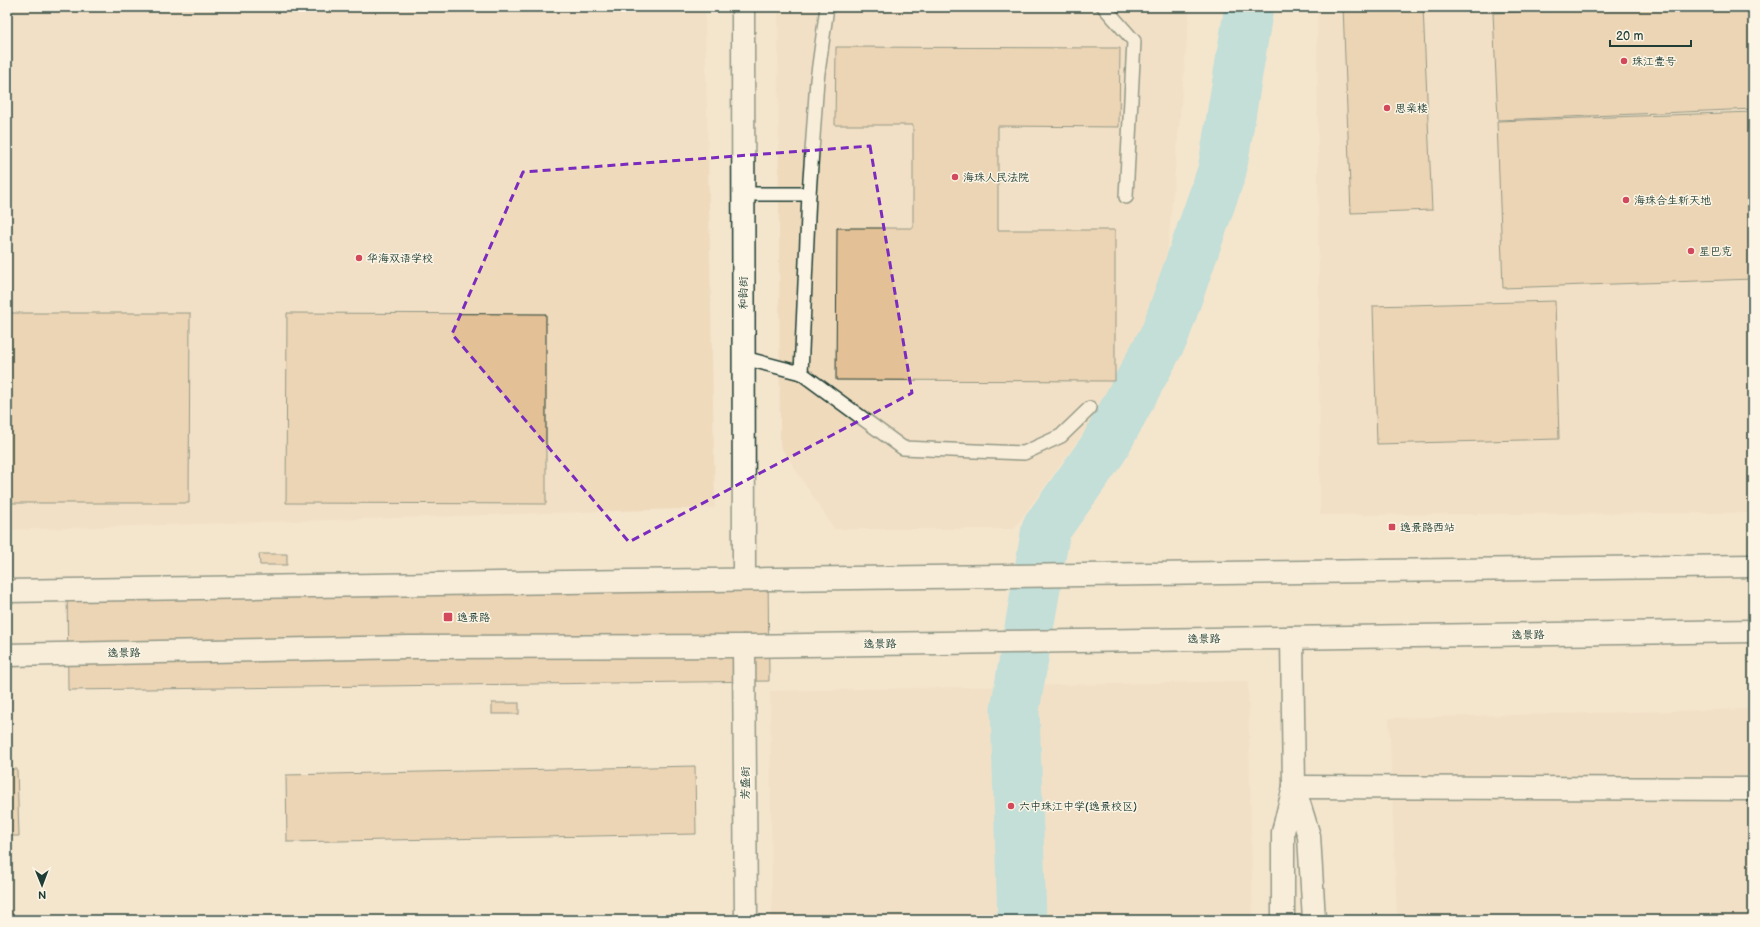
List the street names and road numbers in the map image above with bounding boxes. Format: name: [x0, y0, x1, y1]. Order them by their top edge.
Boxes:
street label: 和韵街: [737, 276, 750, 310]
street label: 逸景路: [1511, 628, 1545, 642]
street label: 逸景路: [1187, 632, 1221, 646]
street label: 逸景路: [863, 637, 897, 651]
street label: 逸景路: [107, 646, 141, 660]
street label: 芳盛街: [739, 766, 752, 800]

